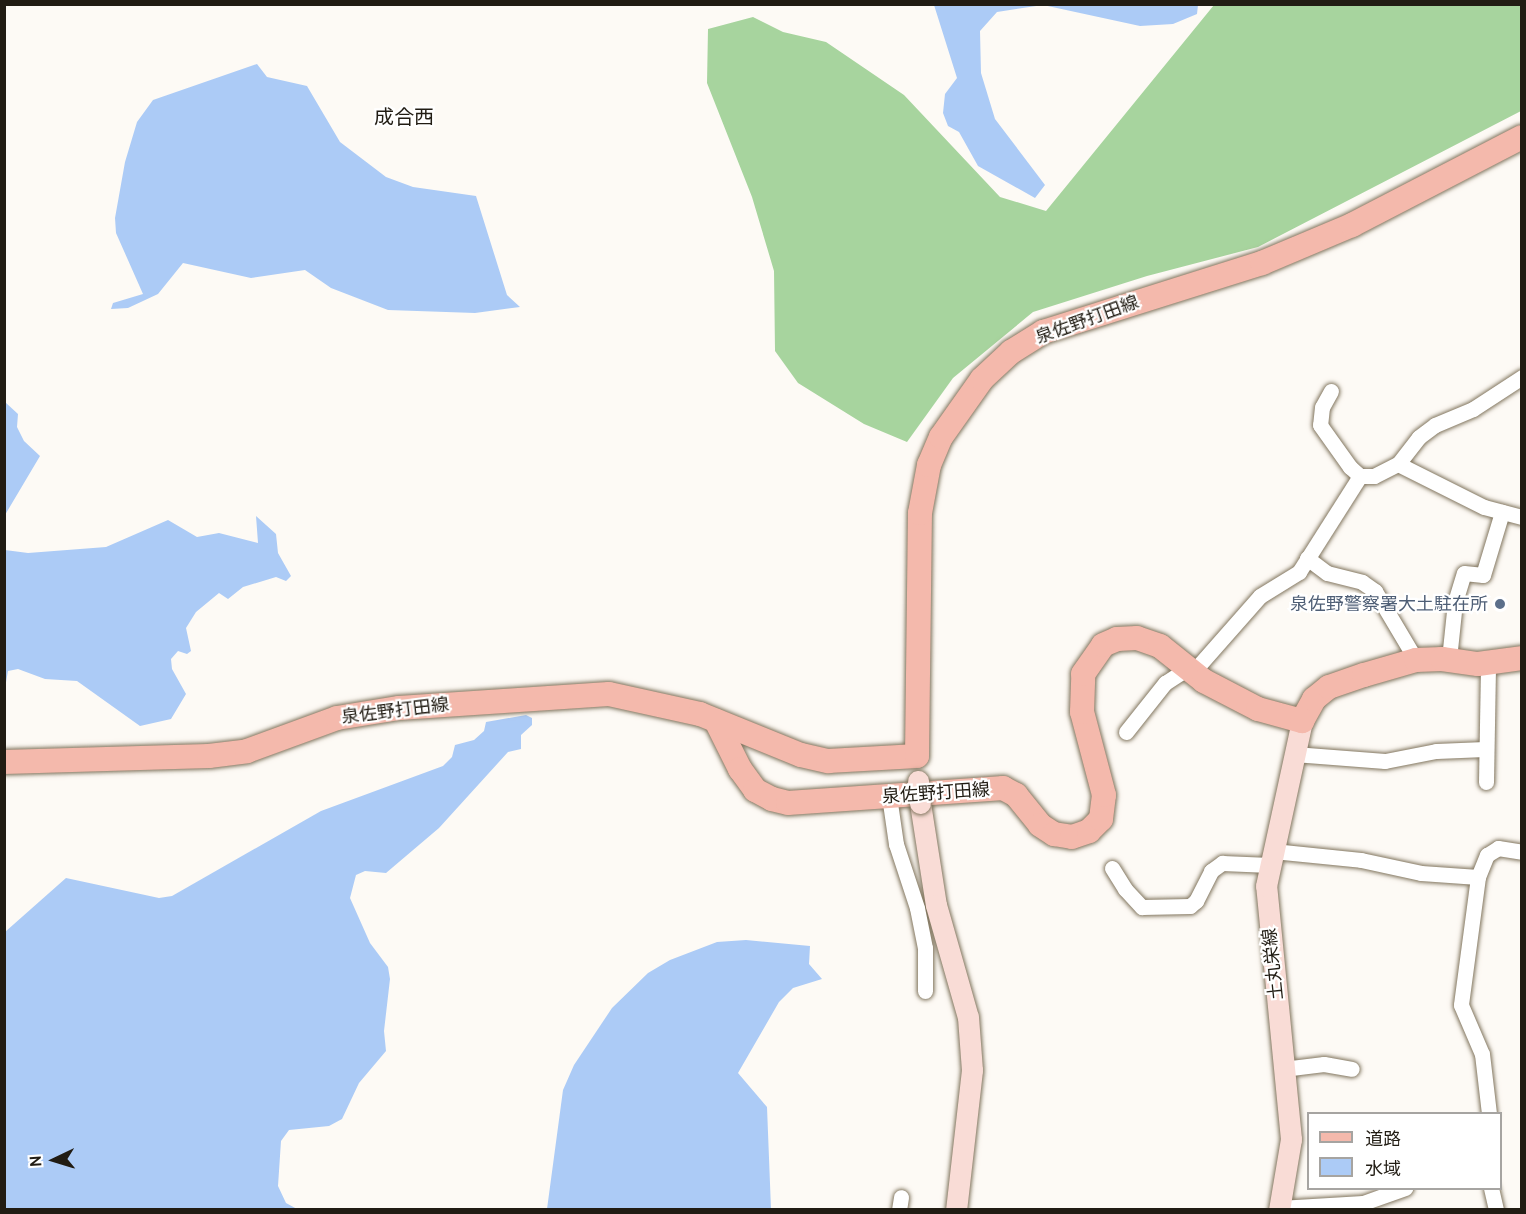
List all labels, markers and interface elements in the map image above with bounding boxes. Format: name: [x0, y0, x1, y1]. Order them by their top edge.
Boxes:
district label: 成合西: [374, 105, 434, 129]
street label: 泉佐野打田線: [1033, 291, 1141, 349]
place label: 泉佐野警察署大土駐在所: [1290, 593, 1488, 615]
marker: 泉佐野警察署大土駐在所: [1493, 597, 1507, 611]
street label: 泉佐野打田線: [340, 694, 450, 728]
street label: 泉佐野打田線: [881, 778, 991, 808]
street label: 土丸栄線: [1258, 927, 1288, 1001]
legend: [1307, 1112, 1502, 1190]
text: 道路: [1365, 1128, 1401, 1150]
north arrow: [24, 1130, 84, 1190]
text: N: [26, 1155, 45, 1168]
text: 水域: [1365, 1158, 1401, 1180]

